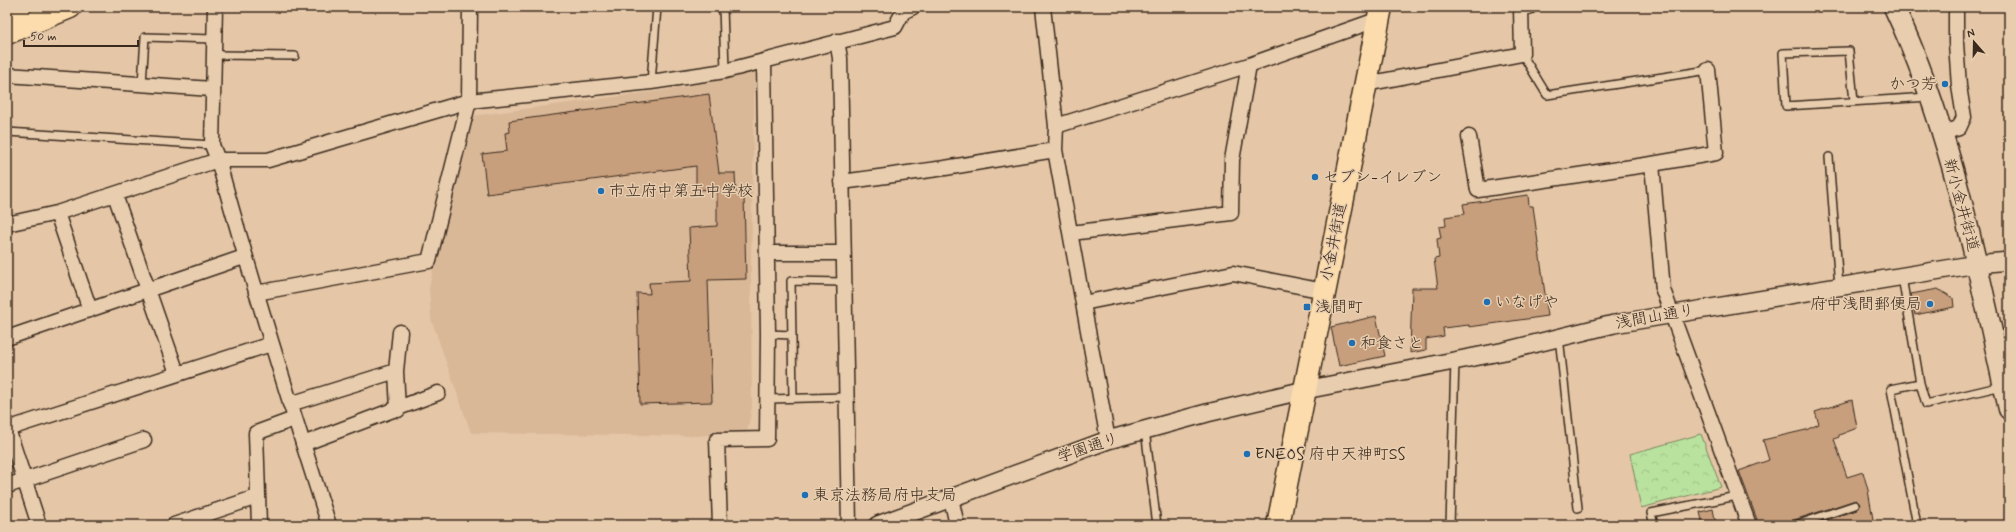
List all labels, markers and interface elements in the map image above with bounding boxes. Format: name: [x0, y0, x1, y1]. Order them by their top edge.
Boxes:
scale bar: [24, 22, 138, 48]
north arrow: [1954, 22, 1994, 62]
text: N: [1965, 26, 1977, 41]
text: 50 m: [30, 29, 57, 45]
place label: かつ芳: [1889, 74, 1937, 95]
marker: かつ芳: [1940, 79, 1950, 89]
street label: 新小金井街道: [1938, 156, 1984, 254]
place label: セブン-イレブン: [1323, 167, 1442, 188]
marker: セブン-イレブン: [1310, 172, 1320, 182]
place label: 市立府中第五中学校: [609, 181, 753, 202]
marker: 市立府中第五中学校: [596, 186, 606, 196]
street label: 小金井街道: [1316, 201, 1352, 283]
place label: いなげや: [1495, 292, 1559, 313]
place label: 府中浅間郵便局: [1810, 294, 1922, 315]
place label: 浅間町: [1315, 297, 1363, 318]
marker: いなげや: [1482, 297, 1492, 307]
marker: 府中浅間郵便局: [1925, 299, 1935, 309]
street label: 浅間山通り: [1614, 300, 1696, 334]
marker: 浅間町: [1302, 302, 1312, 312]
place label: 和食さと: [1360, 333, 1424, 354]
marker: 和食さと: [1347, 338, 1357, 348]
street label: 学園通り: [1054, 428, 1122, 468]
place label: ENEOS 府中天神町SS: [1255, 444, 1406, 465]
marker: ENEOS 府中天神町SS: [1242, 449, 1252, 459]
place label: 東京法務局府中支局: [813, 485, 957, 506]
marker: 東京法務局府中支局: [800, 490, 810, 500]

